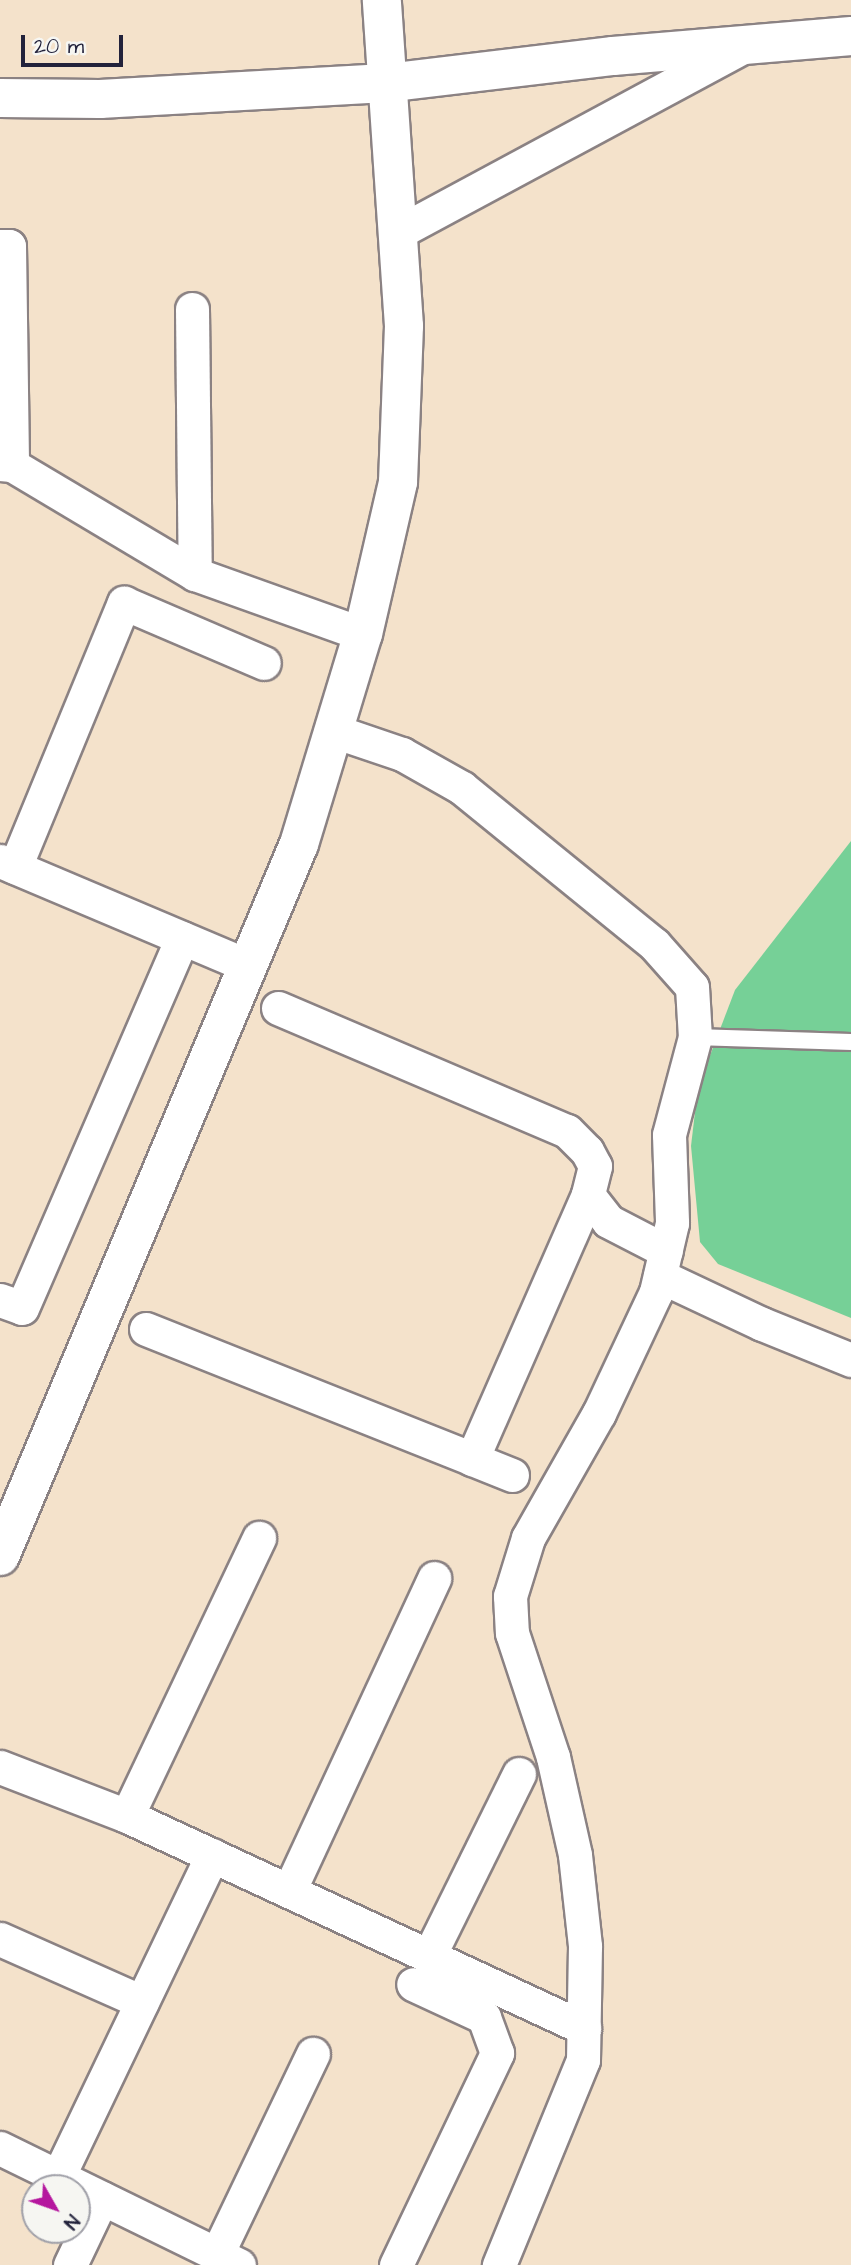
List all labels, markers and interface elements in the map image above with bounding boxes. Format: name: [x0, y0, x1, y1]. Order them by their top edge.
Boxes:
scale bar: [24, 21, 126, 65]
text: 20 m: [34, 32, 84, 61]
north arrow: [21, 2174, 91, 2244]
text: N: [57, 2208, 85, 2235]

